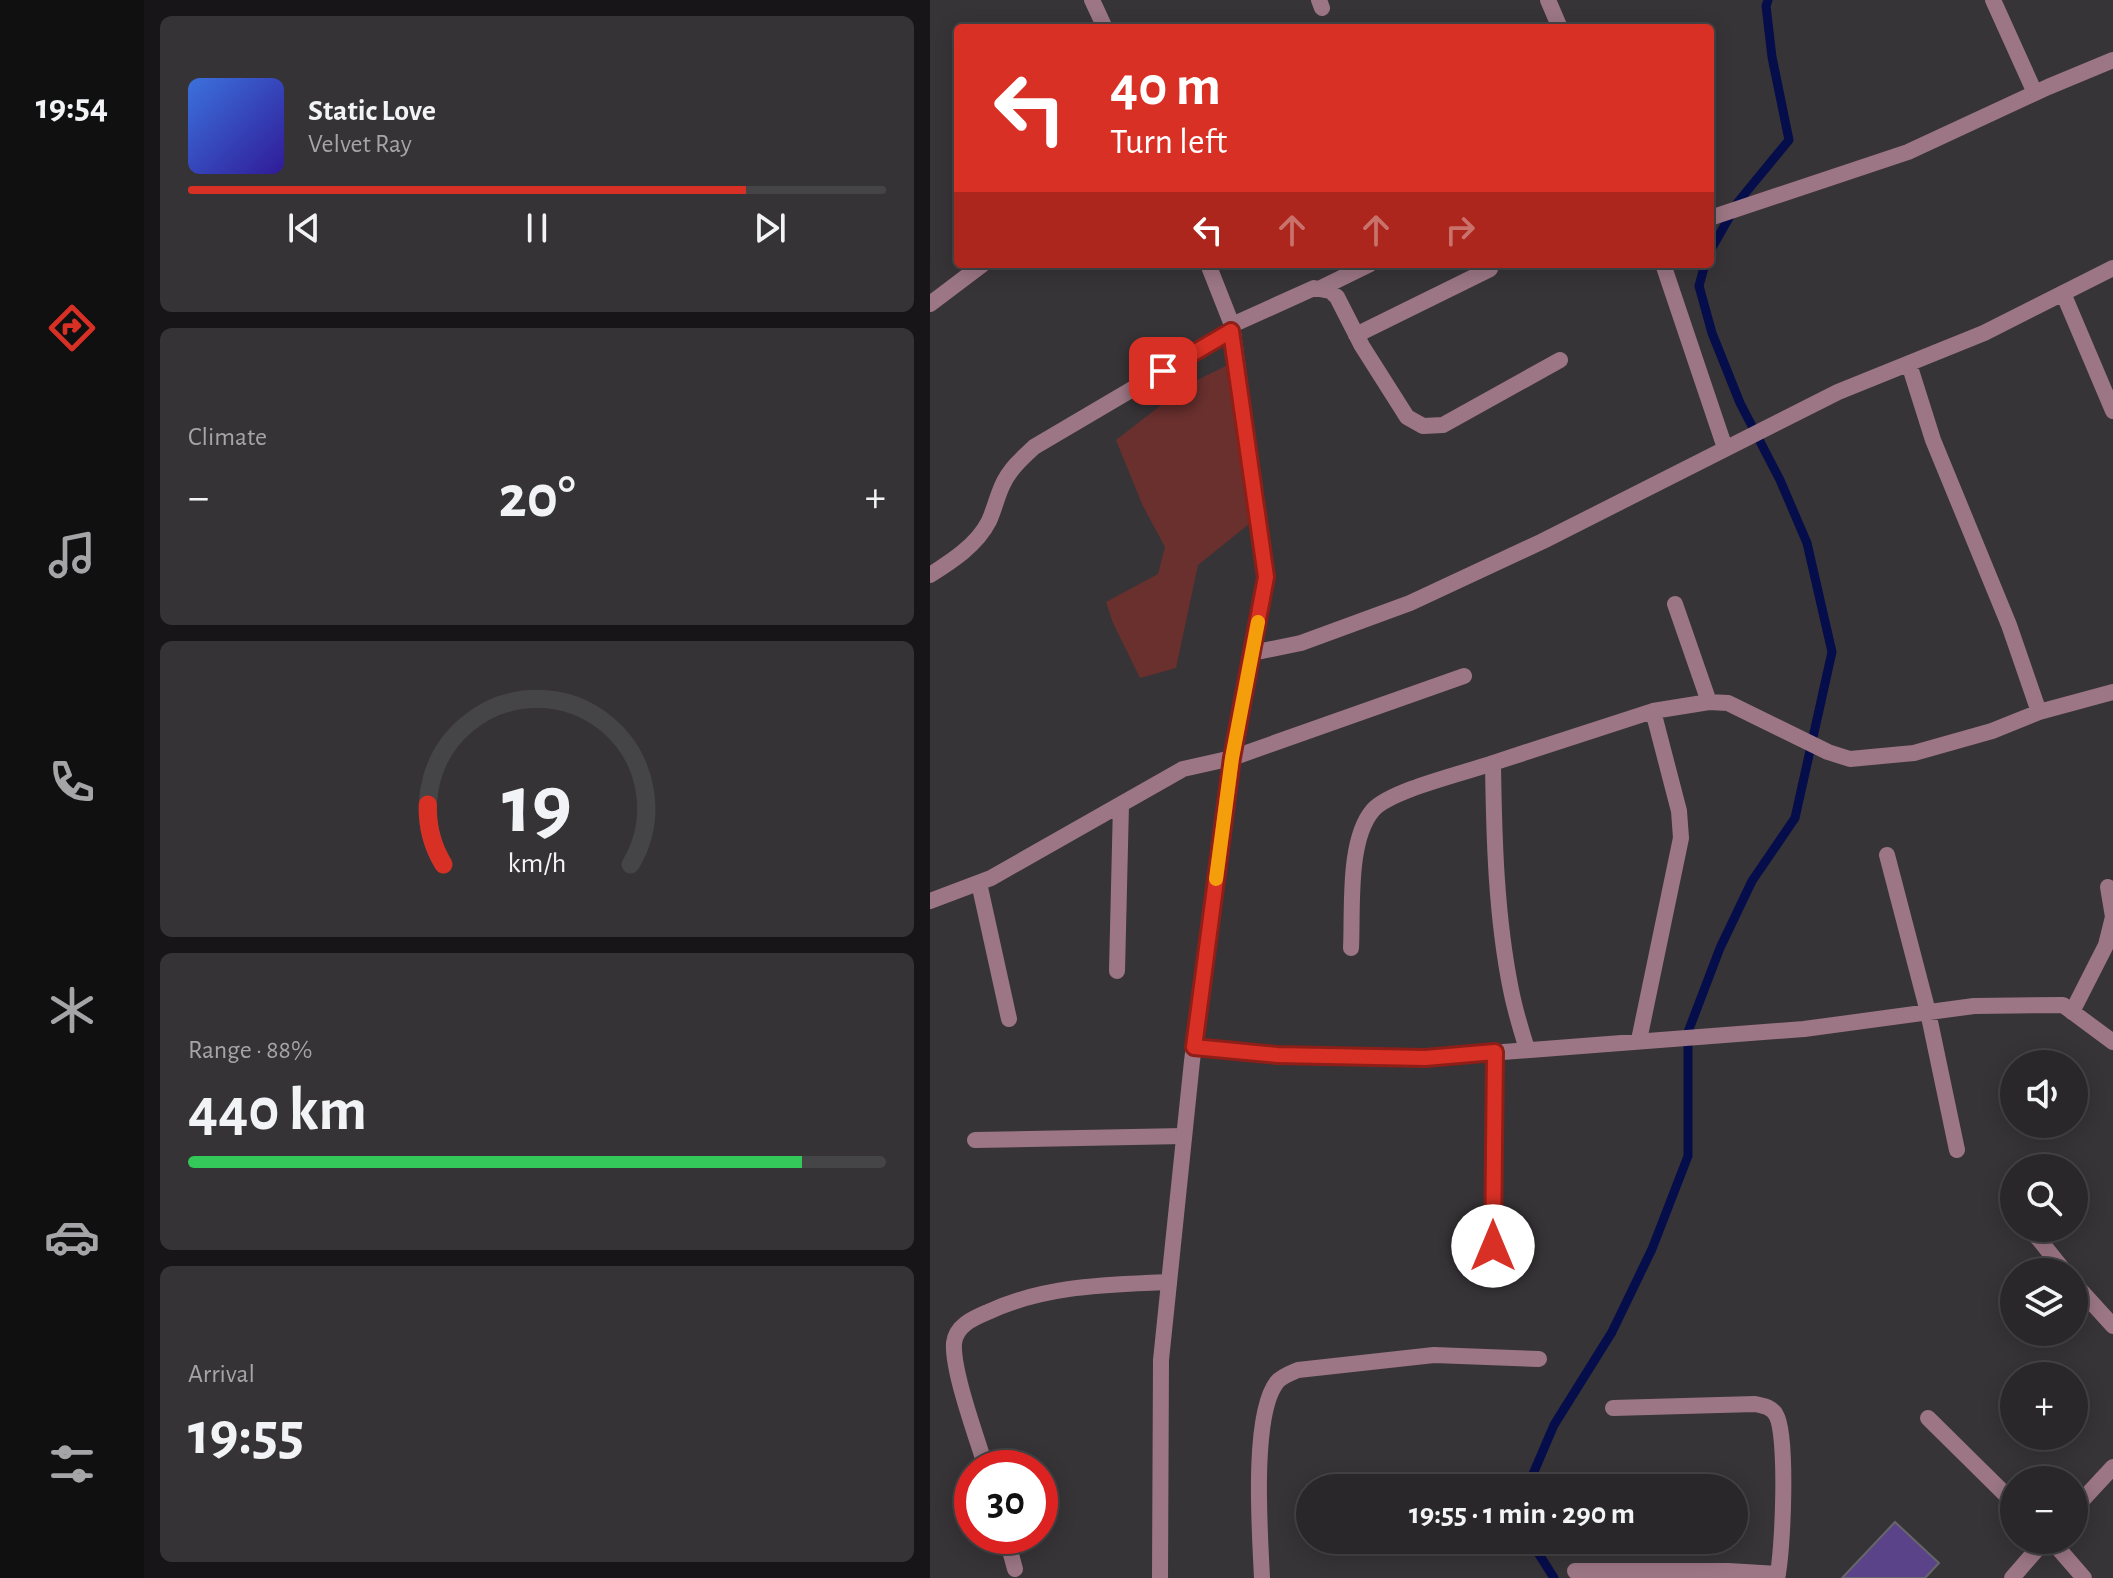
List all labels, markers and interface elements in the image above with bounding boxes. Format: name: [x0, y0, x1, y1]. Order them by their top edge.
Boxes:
icon: left: [978, 56, 1082, 160]
text: 40 m: [1110, 59, 1221, 115]
text: 19:54: [36, 89, 108, 125]
text: Static Love: [308, 96, 436, 126]
text: Turn left: [1110, 124, 1227, 160]
text: Velvet Ray: [308, 131, 412, 157]
icon: previous: [282, 206, 326, 250]
icon: pause: [515, 206, 559, 250]
icon: next: [748, 206, 792, 250]
icon: left: [1186, 208, 1230, 252]
icon: ahead: [1270, 208, 1314, 252]
icon: ahead: [1354, 208, 1398, 252]
icon: right: [1438, 208, 1482, 252]
icon: directions: [44, 300, 100, 356]
pin: [1129, 337, 1197, 405]
icon: arrive: [1141, 349, 1185, 393]
text: Climate: [188, 424, 267, 450]
text: 20°: [498, 468, 576, 528]
text: −: [188, 476, 209, 520]
text: +: [865, 476, 886, 520]
icon: music: [44, 527, 100, 583]
icon: phone: [44, 754, 100, 810]
text: 19: [502, 764, 572, 848]
text: km/h: [508, 849, 566, 878]
icon: climate: [44, 982, 100, 1038]
text: Range · 88%: [188, 1037, 312, 1063]
map controls: [2000, 1050, 2088, 1554]
button: sound: [2000, 1050, 2088, 1138]
text: 440 km: [188, 1081, 367, 1141]
button: search: [2000, 1154, 2088, 1242]
position arrow: [1451, 1204, 1535, 1288]
icon: car: [44, 1209, 100, 1265]
button: layers: [2000, 1258, 2088, 1346]
text: Arrival: [188, 1361, 255, 1387]
button: +: [2000, 1362, 2088, 1450]
text: 19:55: [188, 1405, 304, 1465]
icon: filters: [44, 1436, 100, 1492]
speed limit sign: 30: [954, 1450, 1058, 1554]
button: −: [2000, 1466, 2088, 1554]
text: 19:55 · 1 min · 290 m: [1409, 1499, 1635, 1529]

